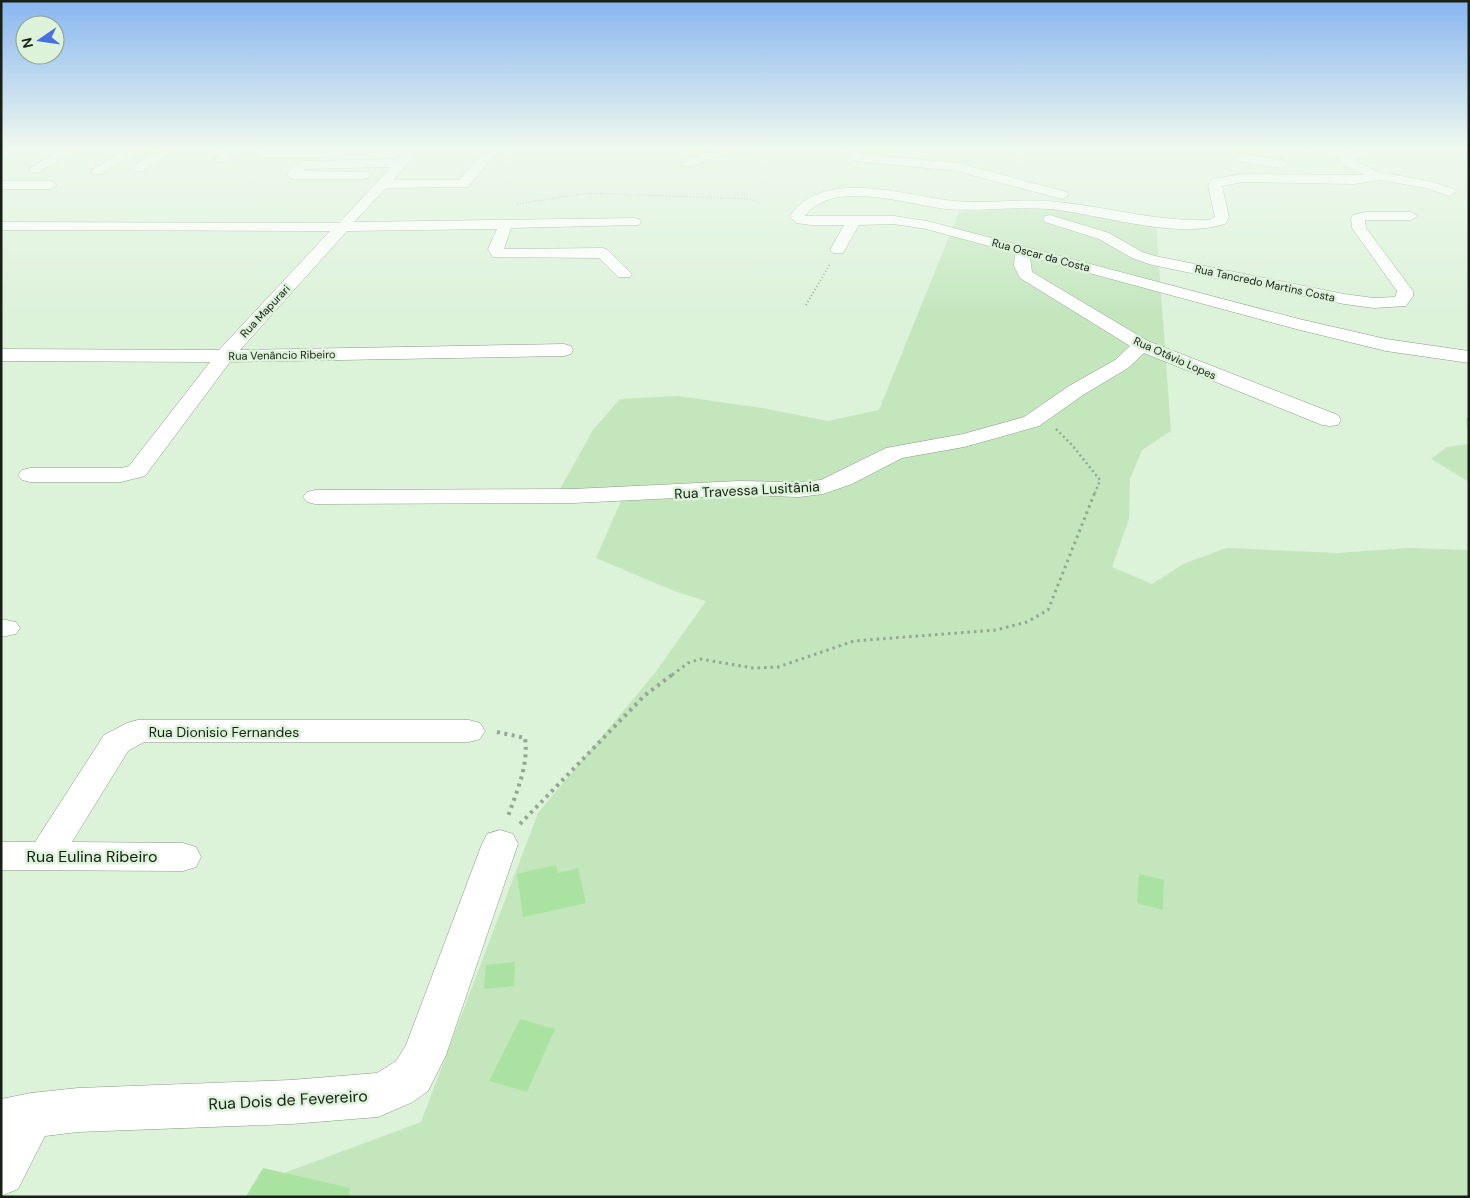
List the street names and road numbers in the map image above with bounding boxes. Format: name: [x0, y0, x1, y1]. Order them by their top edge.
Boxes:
street label: Rua Oscar da Costa: [990, 235, 1092, 275]
street label: Rua Tancredo Martins Costa: [1194, 261, 1336, 305]
street label: Rua Mapurari: [237, 282, 293, 340]
street label: Rua Otávio Lopes: [1132, 334, 1218, 382]
street label: Rua Venâncio Ribeiro: [228, 347, 336, 363]
street label: Rua Travessa Lusitânia: [674, 477, 820, 503]
street label: Rua Dionisio Fernandes: [149, 723, 299, 741]
street label: Rua Eulina Ribeiro: [27, 846, 157, 867]
street label: Rua Dois de Fevereiro: [208, 1085, 368, 1115]

